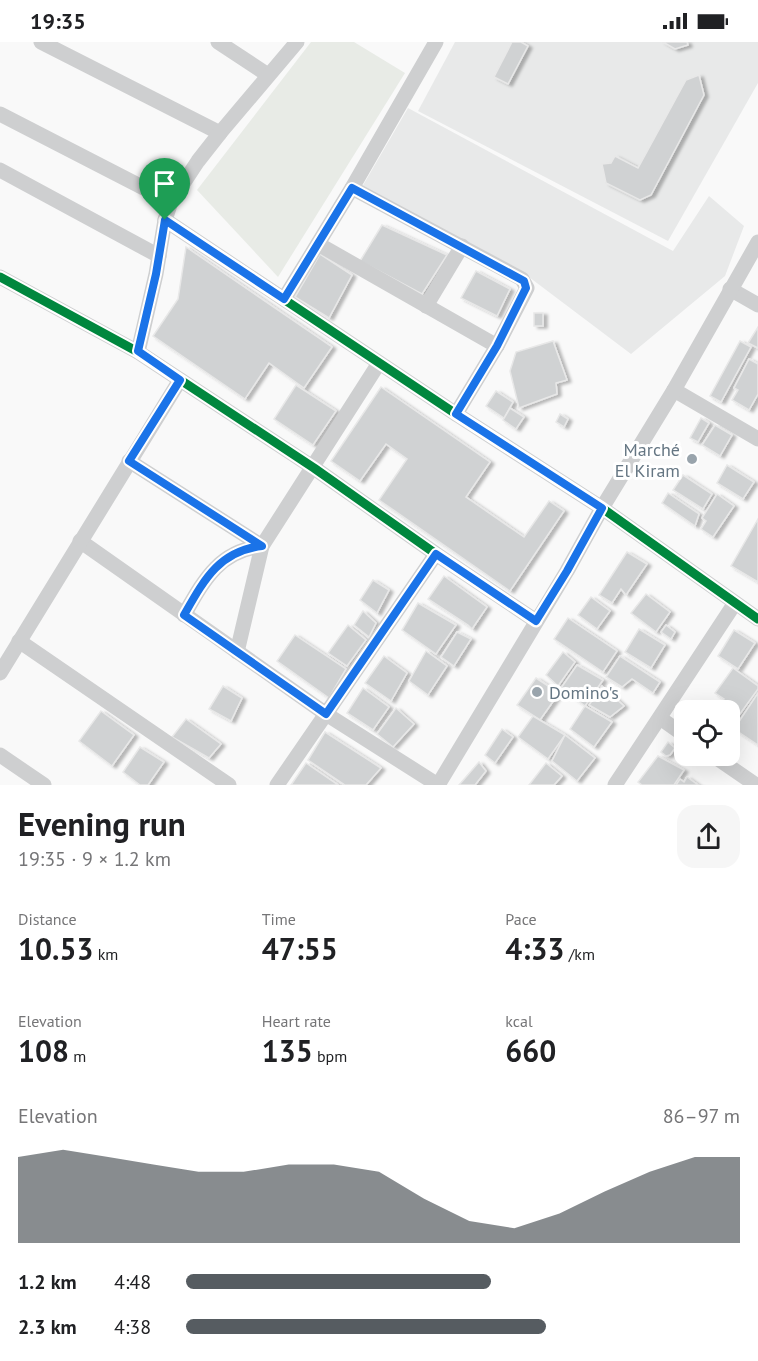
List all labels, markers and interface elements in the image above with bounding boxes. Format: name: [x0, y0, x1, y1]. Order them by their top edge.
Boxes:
text: 19:35: [30, 7, 86, 35]
pin: [139, 158, 190, 220]
icon: arrive: [148, 167, 181, 200]
place label: Marché El Kiram: [615, 438, 680, 482]
marker: Marché El Kiram: [685, 452, 699, 466]
place label: Domino's: [549, 681, 619, 704]
marker: Domino's: [530, 685, 544, 699]
map controls: [674, 700, 740, 766]
button: locate: [674, 700, 740, 766]
text: Evening run: [18, 802, 186, 845]
button: share: [677, 805, 740, 868]
text: 19:35 · 9 × 1.2 km: [18, 846, 171, 872]
text: Distance: [18, 909, 77, 929]
text: Time: [262, 909, 296, 929]
text: Pace: [505, 909, 537, 929]
text: 10.53: [18, 929, 93, 968]
text: 47:55: [262, 929, 338, 968]
text: 4:33: [505, 929, 564, 968]
text: km: [93, 944, 118, 964]
text: /km: [564, 944, 595, 964]
text: Elevation: [18, 1011, 82, 1031]
text: Heart rate: [262, 1011, 331, 1031]
text: kcal: [505, 1011, 533, 1031]
text: 108: [18, 1031, 69, 1070]
text: 135: [262, 1031, 313, 1070]
text: 660: [505, 1031, 556, 1070]
text: m: [69, 1046, 86, 1066]
text: bpm: [313, 1046, 347, 1066]
text: Elevation: [18, 1103, 98, 1129]
text: 86–97 m: [663, 1103, 740, 1129]
text: 1.2 km: [18, 1269, 77, 1295]
text: 4:48: [114, 1269, 151, 1295]
text: 2.3 km: [18, 1314, 77, 1340]
text: 4:38: [114, 1314, 151, 1340]

